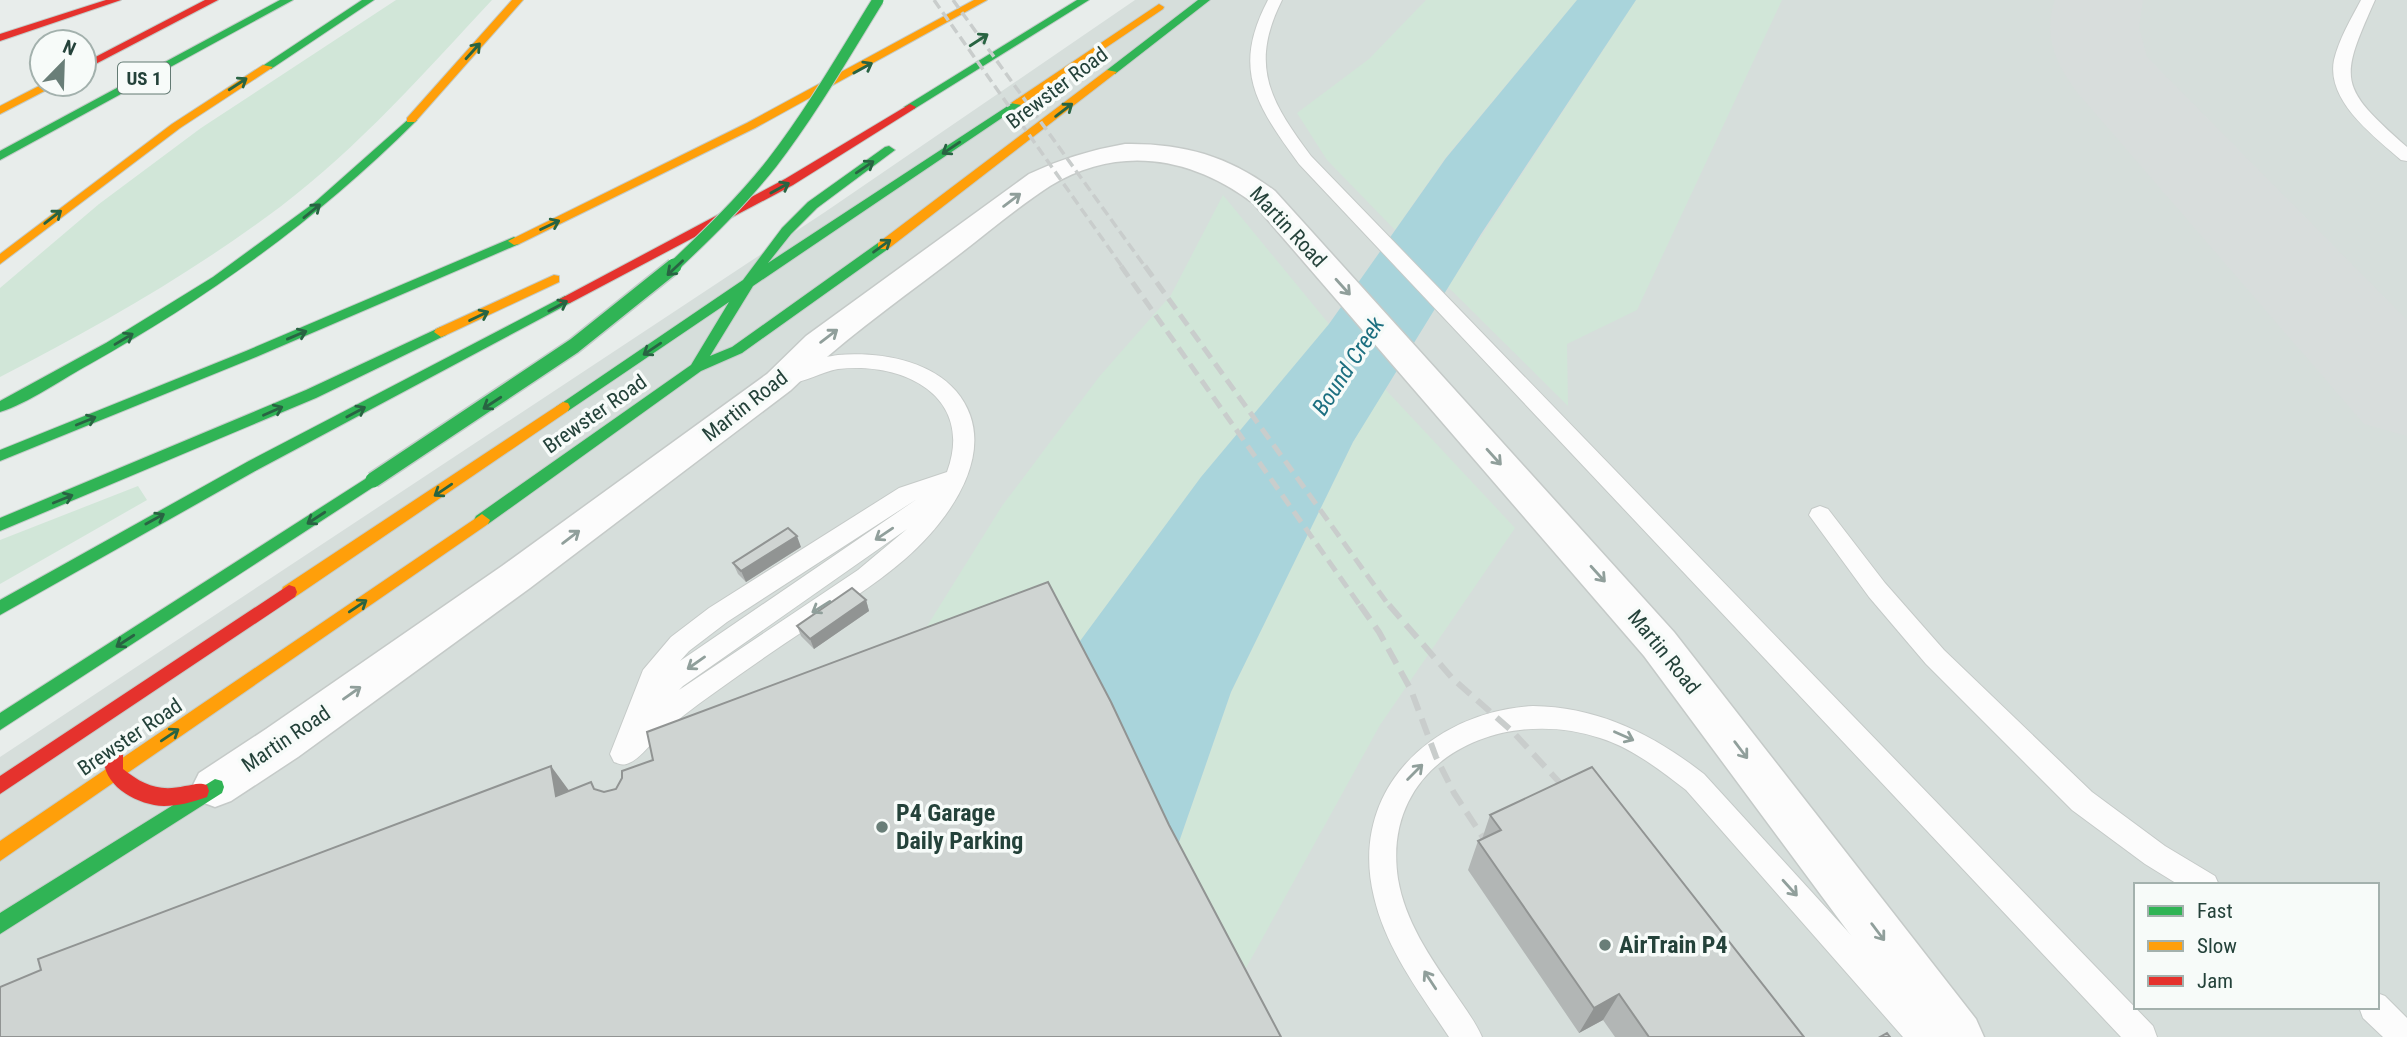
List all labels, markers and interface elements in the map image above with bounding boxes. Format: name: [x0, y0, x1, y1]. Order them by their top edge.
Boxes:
north arrow: [28, 28, 98, 98]
one-way arrow: [968, 33, 988, 47]
text: N: [60, 35, 79, 61]
one-way arrow: [465, 42, 481, 60]
street label: Brewster Road: [1002, 42, 1112, 134]
one-way arrow: [852, 61, 873, 74]
road number: US 1: [118, 62, 170, 94]
one-way arrow: [227, 77, 247, 91]
one-way arrow: [1054, 102, 1072, 117]
one-way arrow: [941, 141, 961, 155]
one-way arrow: [855, 159, 874, 174]
one-way arrow: [769, 180, 789, 194]
street label: Martin Road: [1245, 182, 1331, 272]
one-way arrow: [1002, 193, 1021, 208]
one-way arrow: [303, 204, 321, 219]
one-way arrow: [44, 210, 62, 225]
one-way arrow: [539, 218, 560, 231]
one-way arrow: [872, 239, 891, 254]
one-way arrow: [667, 259, 684, 276]
one-way arrow: [1335, 278, 1351, 296]
one-way arrow: [547, 299, 567, 313]
one-way arrow: [468, 308, 489, 322]
water label: Bound Creek: [1307, 311, 1391, 420]
one-way arrow: [285, 328, 307, 341]
one-way arrow: [819, 328, 838, 343]
one-way arrow: [114, 332, 134, 346]
one-way arrow: [643, 342, 662, 356]
street label: Martin Road: [698, 365, 792, 447]
street label: Brewster Road: [539, 370, 651, 458]
one-way arrow: [483, 396, 502, 410]
one-way arrow: [262, 404, 283, 417]
one-way arrow: [345, 404, 366, 418]
one-way arrow: [75, 414, 97, 427]
one-way arrow: [1486, 448, 1502, 466]
one-way arrow: [434, 483, 453, 497]
one-way arrow: [52, 492, 74, 505]
one-way arrow: [307, 510, 326, 525]
one-way arrow: [144, 512, 165, 525]
one-way arrow: [875, 527, 894, 541]
one-way arrow: [561, 529, 579, 544]
one-way arrow: [1590, 564, 1606, 582]
one-way arrow: [348, 599, 367, 613]
one-way arrow: [812, 599, 831, 614]
street label: Martin Road: [1623, 605, 1705, 699]
one-way arrow: [116, 634, 135, 649]
one-way arrow: [687, 656, 706, 670]
one-way arrow: [342, 686, 361, 700]
street label: Brewster Road: [73, 693, 187, 781]
street label: Martin Road: [237, 701, 335, 777]
one-way arrow: [160, 728, 180, 742]
one-way arrow: [1612, 730, 1634, 743]
one-way arrow: [1734, 740, 1749, 759]
one-way arrow: [1406, 763, 1423, 780]
place label: P4 Garage Daily Parking: [896, 799, 1023, 855]
marker: P4 Garage Daily Parking: [874, 819, 890, 835]
one-way arrow: [1782, 879, 1799, 896]
legend: [2134, 883, 2379, 1009]
text: Fast: [2197, 899, 2233, 923]
one-way arrow: [1871, 922, 1886, 941]
place label: AirTrain P4: [1619, 931, 1728, 959]
text: Slow: [2197, 934, 2237, 958]
marker: AirTrain P4: [1597, 937, 1613, 953]
text: Jam: [2197, 969, 2233, 993]
one-way arrow: [1422, 970, 1436, 990]

